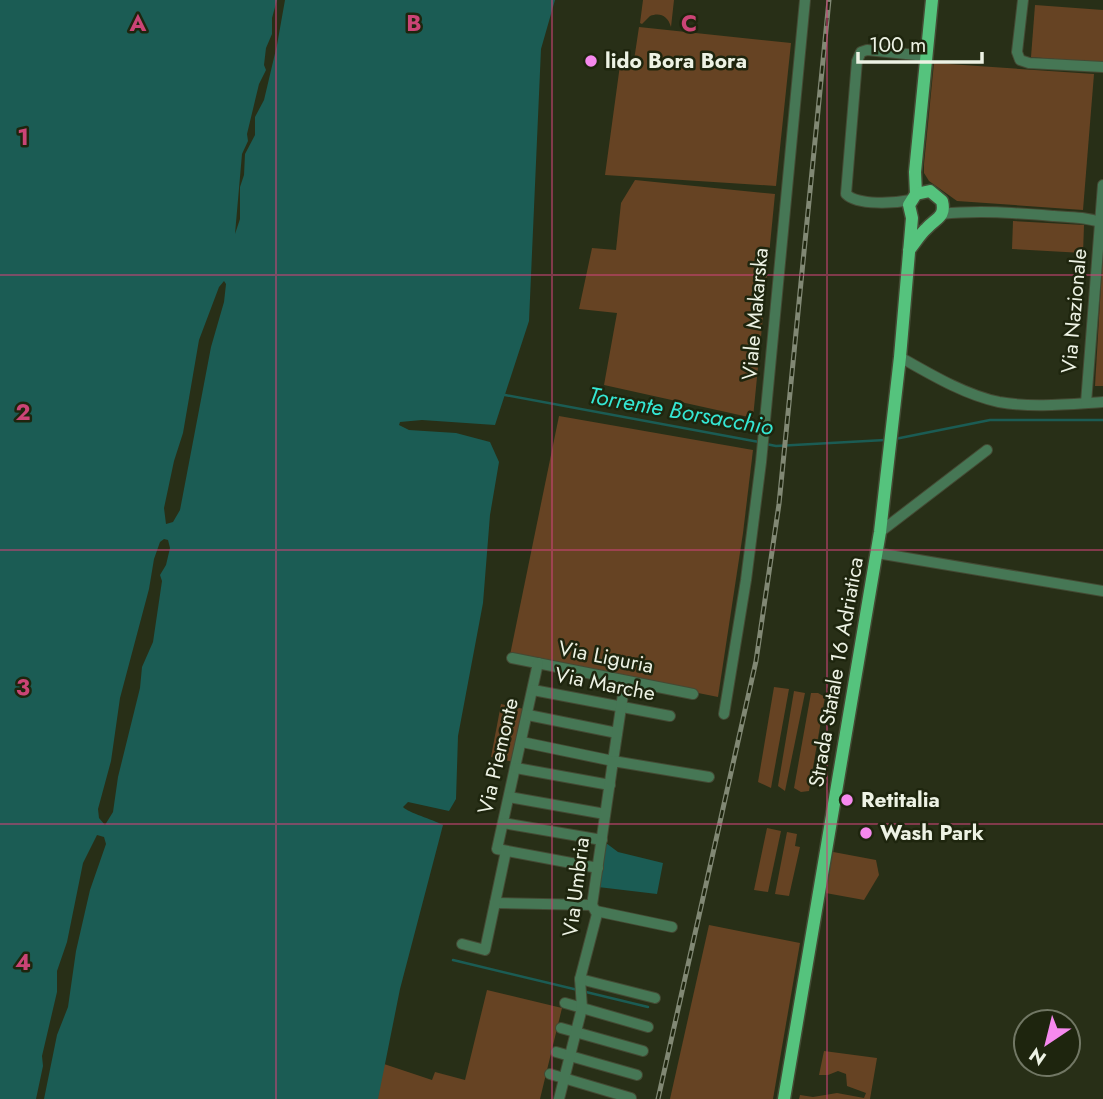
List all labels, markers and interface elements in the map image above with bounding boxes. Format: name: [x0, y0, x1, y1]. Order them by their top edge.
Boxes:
text: A: [129, 6, 147, 40]
text: B: [406, 6, 422, 40]
text: C: [681, 6, 697, 40]
scale bar: [858, 21, 982, 65]
text: 100 m: [869, 30, 926, 60]
place label: lido Bora Bora: [605, 46, 747, 76]
marker: lido Bora Bora: [583, 53, 599, 69]
text: 1: [17, 120, 29, 154]
street label: Viale Makarska: [734, 247, 776, 381]
street label: Via Nazionale: [1054, 247, 1094, 375]
water label: Torrente Borsacchio: [586, 378, 777, 444]
text: 2: [15, 395, 31, 429]
street label: Strada Statale 16 Adriatica: [801, 555, 871, 789]
street label: Via Liguria: [556, 633, 656, 681]
street label: Via Marche: [552, 660, 658, 708]
text: 3: [16, 670, 30, 704]
street label: Via Piemonte: [470, 695, 526, 817]
place label: Retitalia: [861, 785, 940, 815]
marker: Retitalia: [839, 792, 855, 808]
place label: Wash Park: [880, 818, 984, 848]
marker: Wash Park: [858, 825, 874, 841]
street label: Via Umbria: [555, 836, 597, 938]
text: 4: [15, 945, 31, 979]
north arrow: [1012, 1008, 1082, 1078]
text: N: [1024, 1041, 1051, 1072]

